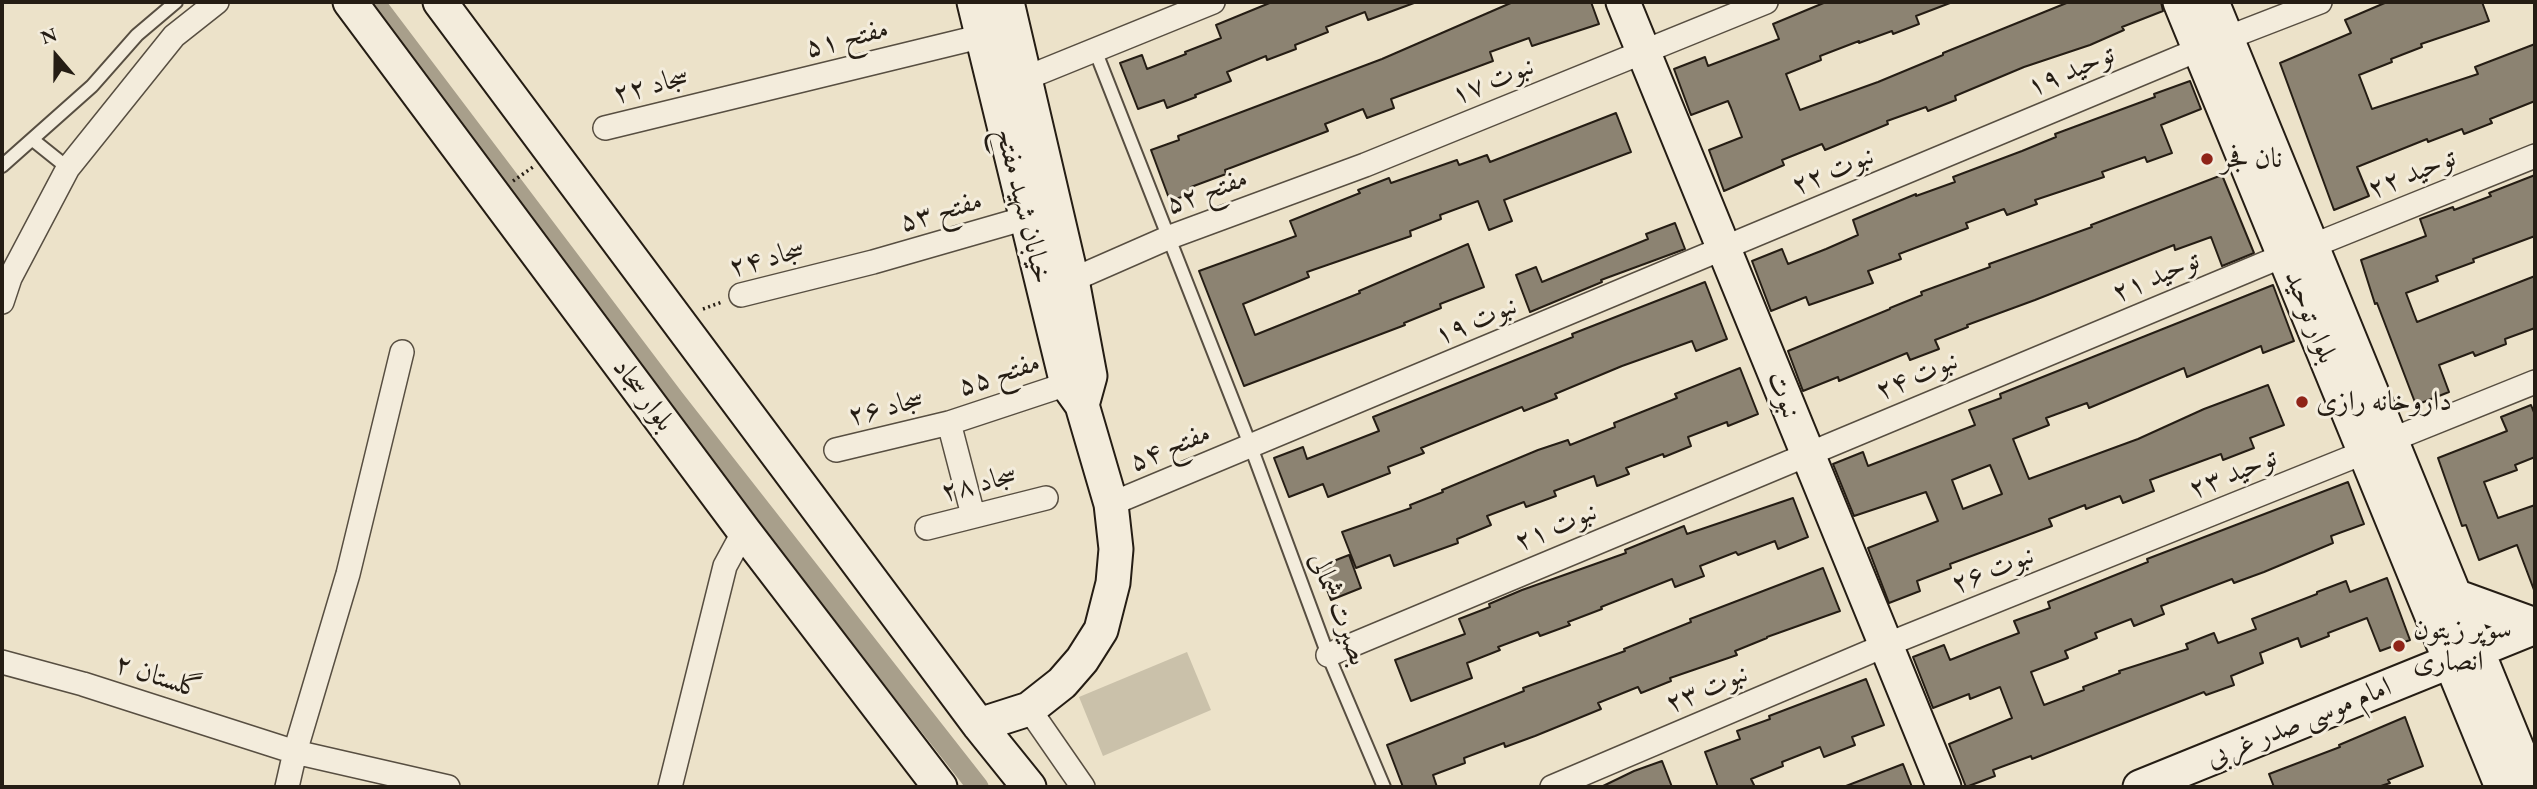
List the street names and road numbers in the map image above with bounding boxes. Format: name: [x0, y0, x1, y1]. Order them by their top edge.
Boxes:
street label: مفتح ۵۱: [802, 12, 892, 66]
street label: توحید ۱۹: [2022, 38, 2120, 104]
street label: نبوت ۱۷: [1447, 49, 1539, 113]
street label: سجاد ۲۲: [610, 60, 692, 112]
street label: خیابان شهید مفتح: [987, 125, 1059, 287]
street label: نبوت ۲۲: [1787, 139, 1879, 203]
street label: توحید ۲۲: [2363, 141, 2461, 207]
street label: مفتح ۵۲: [1162, 162, 1252, 222]
street label: مفتح ۵۳: [896, 184, 986, 240]
street label: سجاد ۲۴: [725, 233, 809, 285]
street label: توحید ۲۱: [2107, 244, 2205, 310]
street label: بلوار توحید: [2276, 265, 2344, 369]
street label: نبوت ۱۹: [1430, 289, 1522, 353]
street label: نبوت ۲۴: [1871, 344, 1963, 408]
street label: مفتح ۵۵: [954, 346, 1044, 404]
street label: بلوار سجاد: [605, 352, 681, 438]
street label: نبوت: [1758, 366, 1808, 424]
street label: سجاد ۲۶: [845, 382, 927, 434]
street label: مفتح ۵۴: [1125, 417, 1215, 479]
street label: توحید ۲۳: [2184, 441, 2282, 507]
street label: سجاد ۲۸: [938, 458, 1020, 510]
street label: نبوت ۲۱: [1510, 495, 1602, 559]
street label: نبوت ۲۶: [1947, 538, 2039, 602]
street label: بصیرت شمالی: [1301, 548, 1375, 670]
street label: گلستان ۲: [111, 647, 205, 707]
street label: نبوت ۲۳: [1661, 657, 1753, 721]
street label: امام موسی صدر غربی: [2201, 671, 2397, 775]

